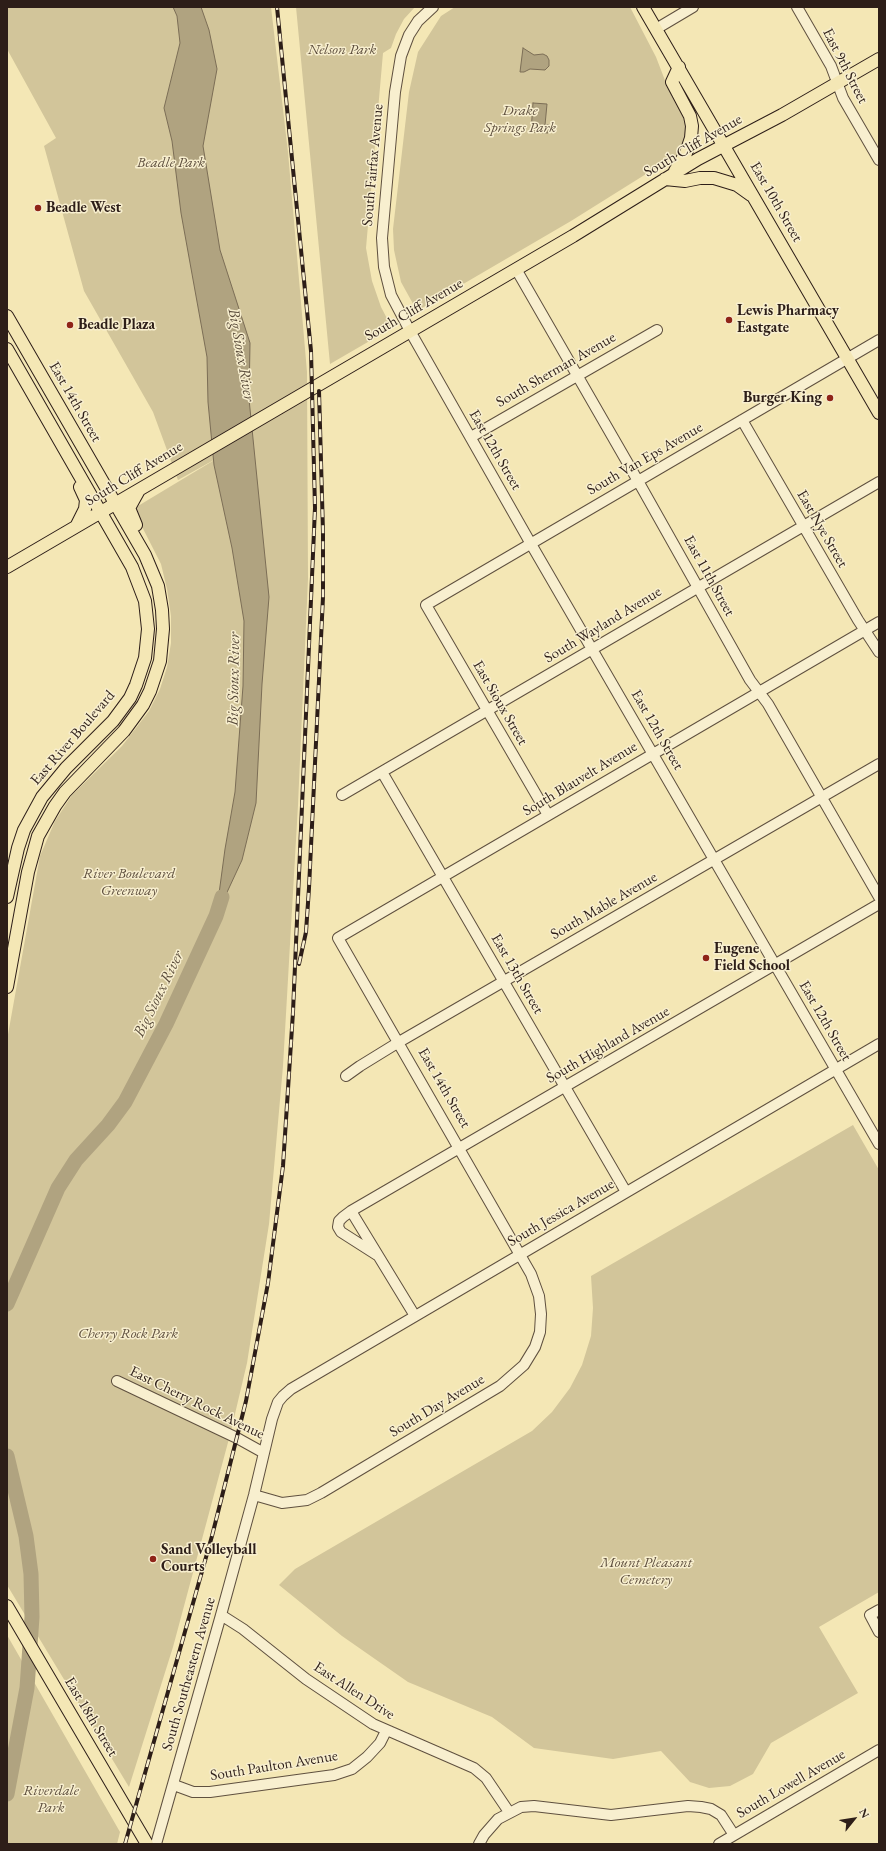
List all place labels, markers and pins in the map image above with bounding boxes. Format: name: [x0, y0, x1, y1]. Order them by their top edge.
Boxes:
place label: Beadle West: [46, 199, 121, 217]
marker: Beadle West: [33, 203, 43, 213]
place label: Lewis Pharmacy Eastgate: [737, 302, 839, 337]
marker: Lewis Pharmacy Eastgate: [724, 315, 734, 325]
place label: Beadle Plaza: [78, 316, 155, 334]
marker: Beadle Plaza: [65, 320, 75, 330]
place label: Burger King: [743, 389, 822, 407]
marker: Burger King: [825, 393, 835, 403]
place label: Eugene Field School: [714, 940, 790, 975]
marker: Eugene Field School: [701, 953, 711, 963]
place label: Sand Volleyball Courts: [161, 1541, 256, 1576]
marker: Sand Volleyball Courts: [148, 1554, 158, 1564]

